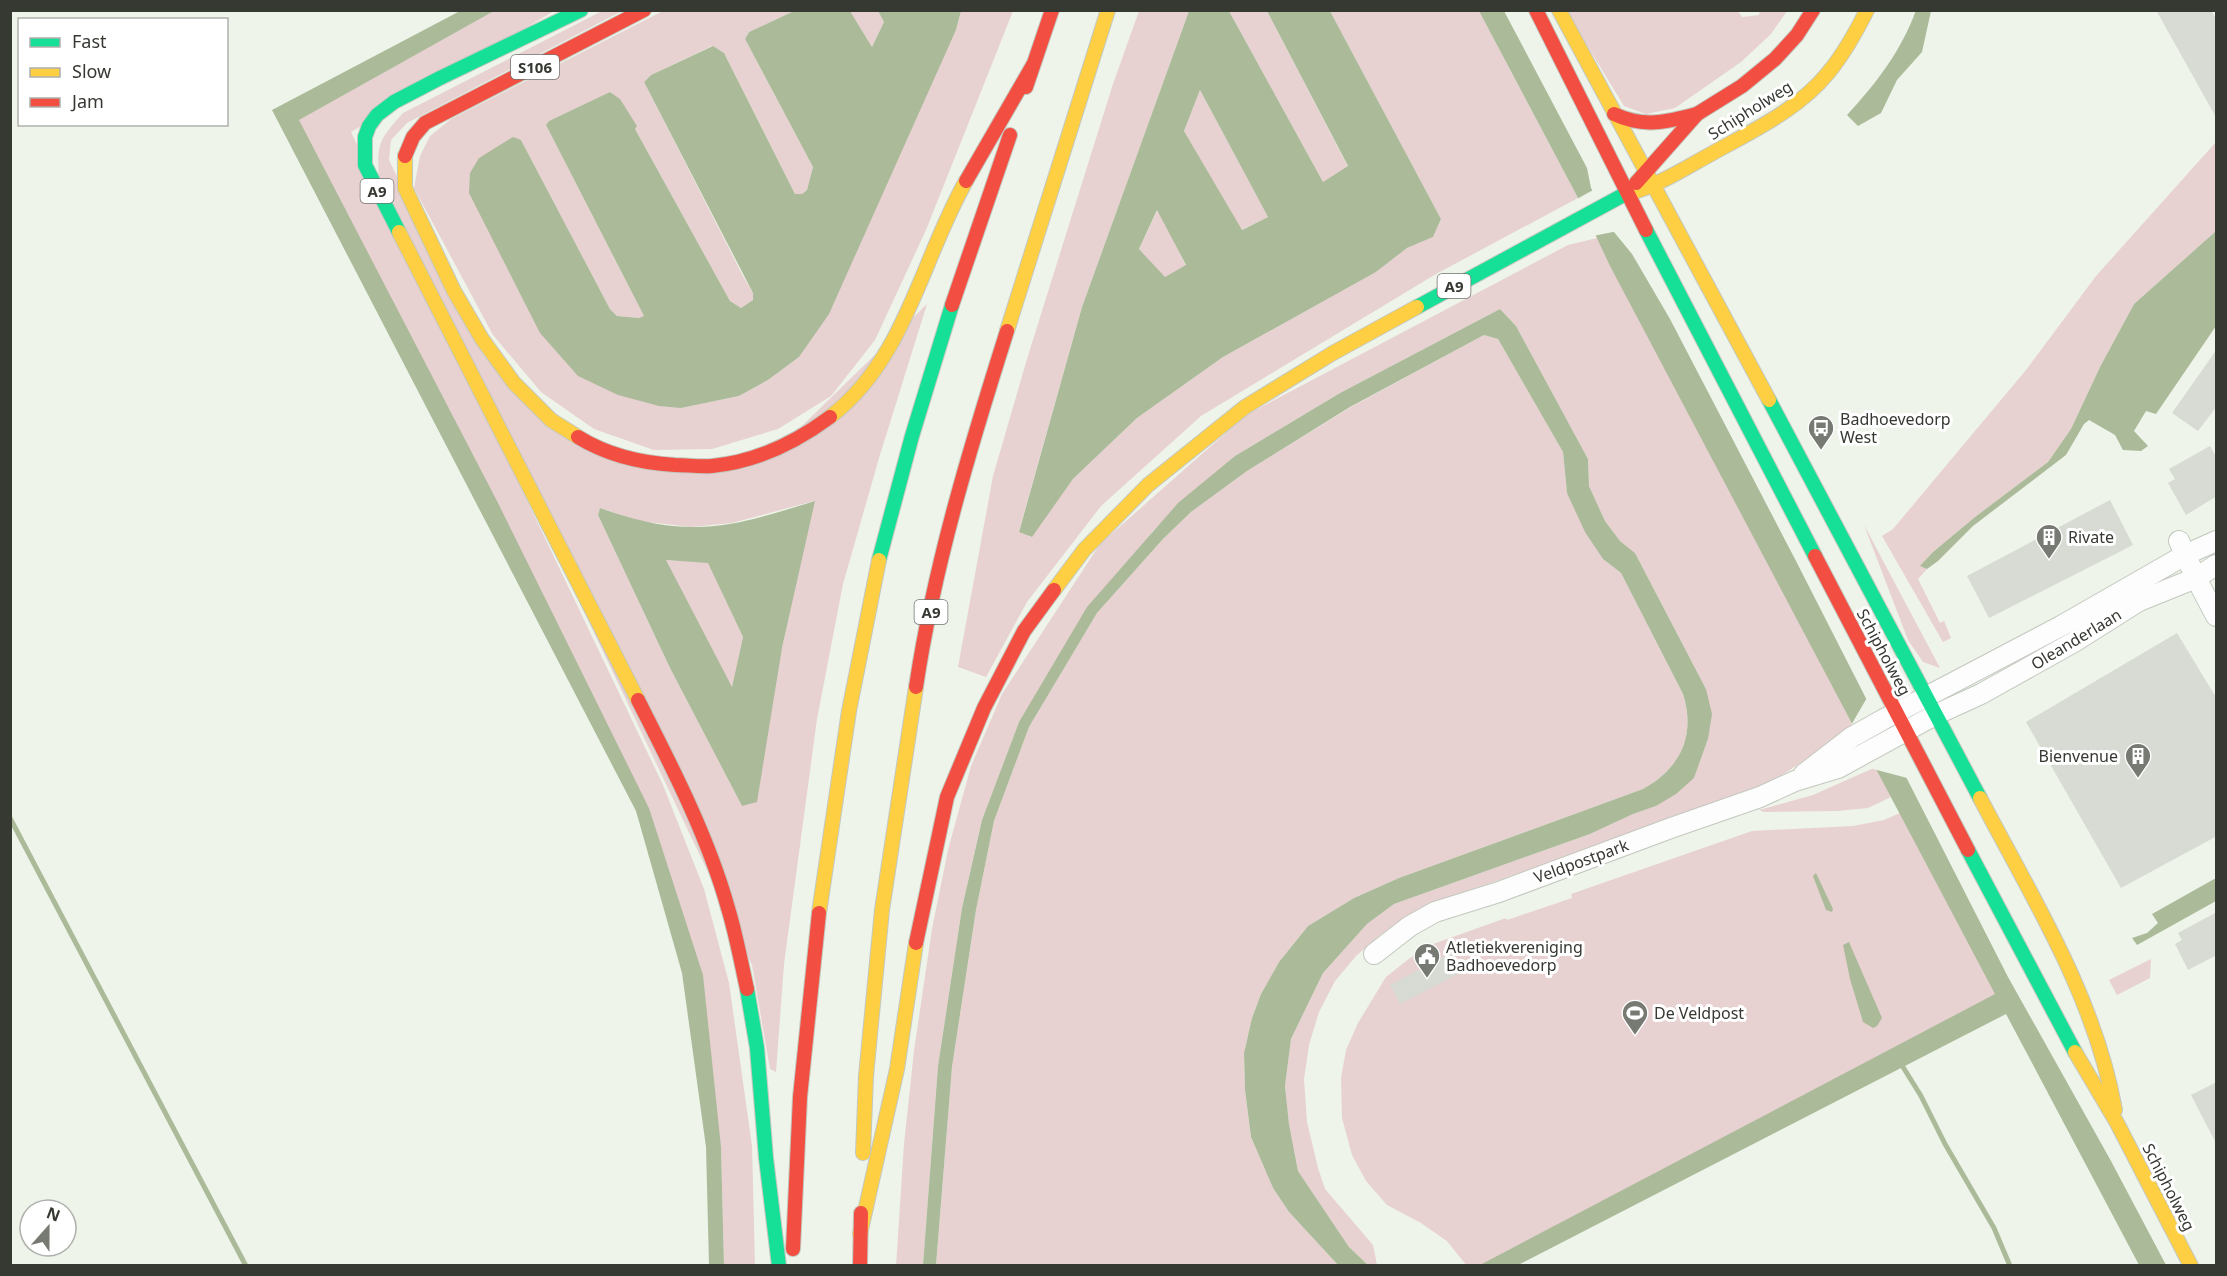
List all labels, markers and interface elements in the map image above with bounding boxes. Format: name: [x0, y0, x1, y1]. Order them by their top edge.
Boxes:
legend: [18, 18, 228, 126]
text: Fast: [72, 29, 107, 53]
road number: S106: [511, 55, 559, 79]
text: Slow: [72, 59, 111, 83]
street label: Schipholweg: [1704, 75, 1796, 145]
text: Jam: [70, 89, 104, 113]
road number: A9: [360, 179, 394, 203]
road number: A9: [1438, 274, 1470, 298]
place label: Badhoevedorp West: [1840, 408, 1951, 448]
bus stop icon: Badhoevedorp West: [1806, 413, 1836, 451]
building icon: Rivate: [2034, 522, 2064, 560]
place label: Rivate: [2068, 526, 2114, 548]
road number: A9: [914, 600, 948, 624]
street label: Oleanderlaan: [2027, 603, 2125, 675]
street label: Schipholweg: [1852, 605, 1916, 699]
building icon: Bienvenue: [2123, 741, 2153, 779]
place label: Bienvenue: [2039, 745, 2118, 767]
street label: Veldpostpark: [1531, 834, 1632, 888]
place label: Atletiekvereniging Badhoevedorp: [1446, 936, 1583, 976]
public building icon: Atletiekvereniging Badhoevedorp: [1412, 941, 1442, 979]
sports icon: De Veldpost: [1620, 998, 1650, 1036]
place label: De Veldpost: [1654, 1002, 1744, 1024]
street label: Schipholweg: [2138, 1139, 2200, 1235]
north arrow: [18, 1198, 78, 1258]
text: N: [43, 1201, 63, 1227]

